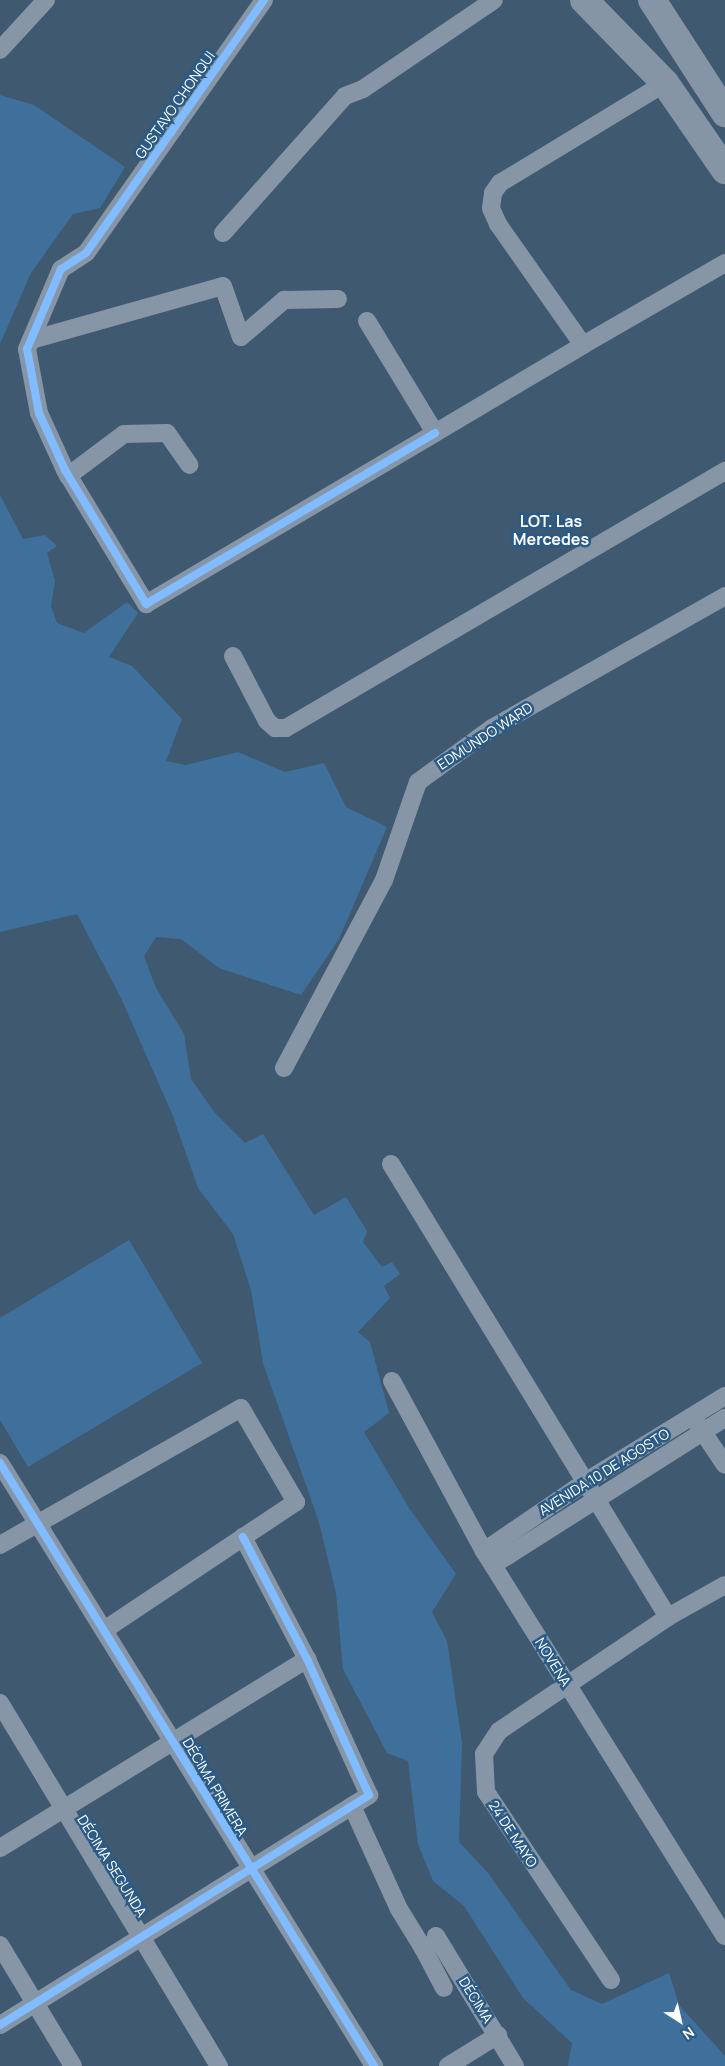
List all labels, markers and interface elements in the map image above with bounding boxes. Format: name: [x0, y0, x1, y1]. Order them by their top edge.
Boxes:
street label: GUSTAVO CHONQUI: [132, 48, 218, 162]
district label: LOT. Las Mercedes: [513, 511, 589, 549]
street label: EDMUNDO WARD: [434, 699, 536, 773]
street label: AVENIDA 10 DE AGOSTO: [536, 1425, 672, 1519]
street label: NOVENA: [532, 1635, 574, 1689]
street label: DÉCIMA PRIMERA: [179, 1735, 251, 1839]
street label: 24 DE MAYO: [485, 1798, 541, 1870]
street label: DÉCIMA SEGUNDA: [74, 1812, 150, 1920]
street label: DÉCIMA: [455, 1974, 497, 2026]
north arrow: [655, 1996, 705, 2046]
text: N: [679, 2023, 698, 2044]

